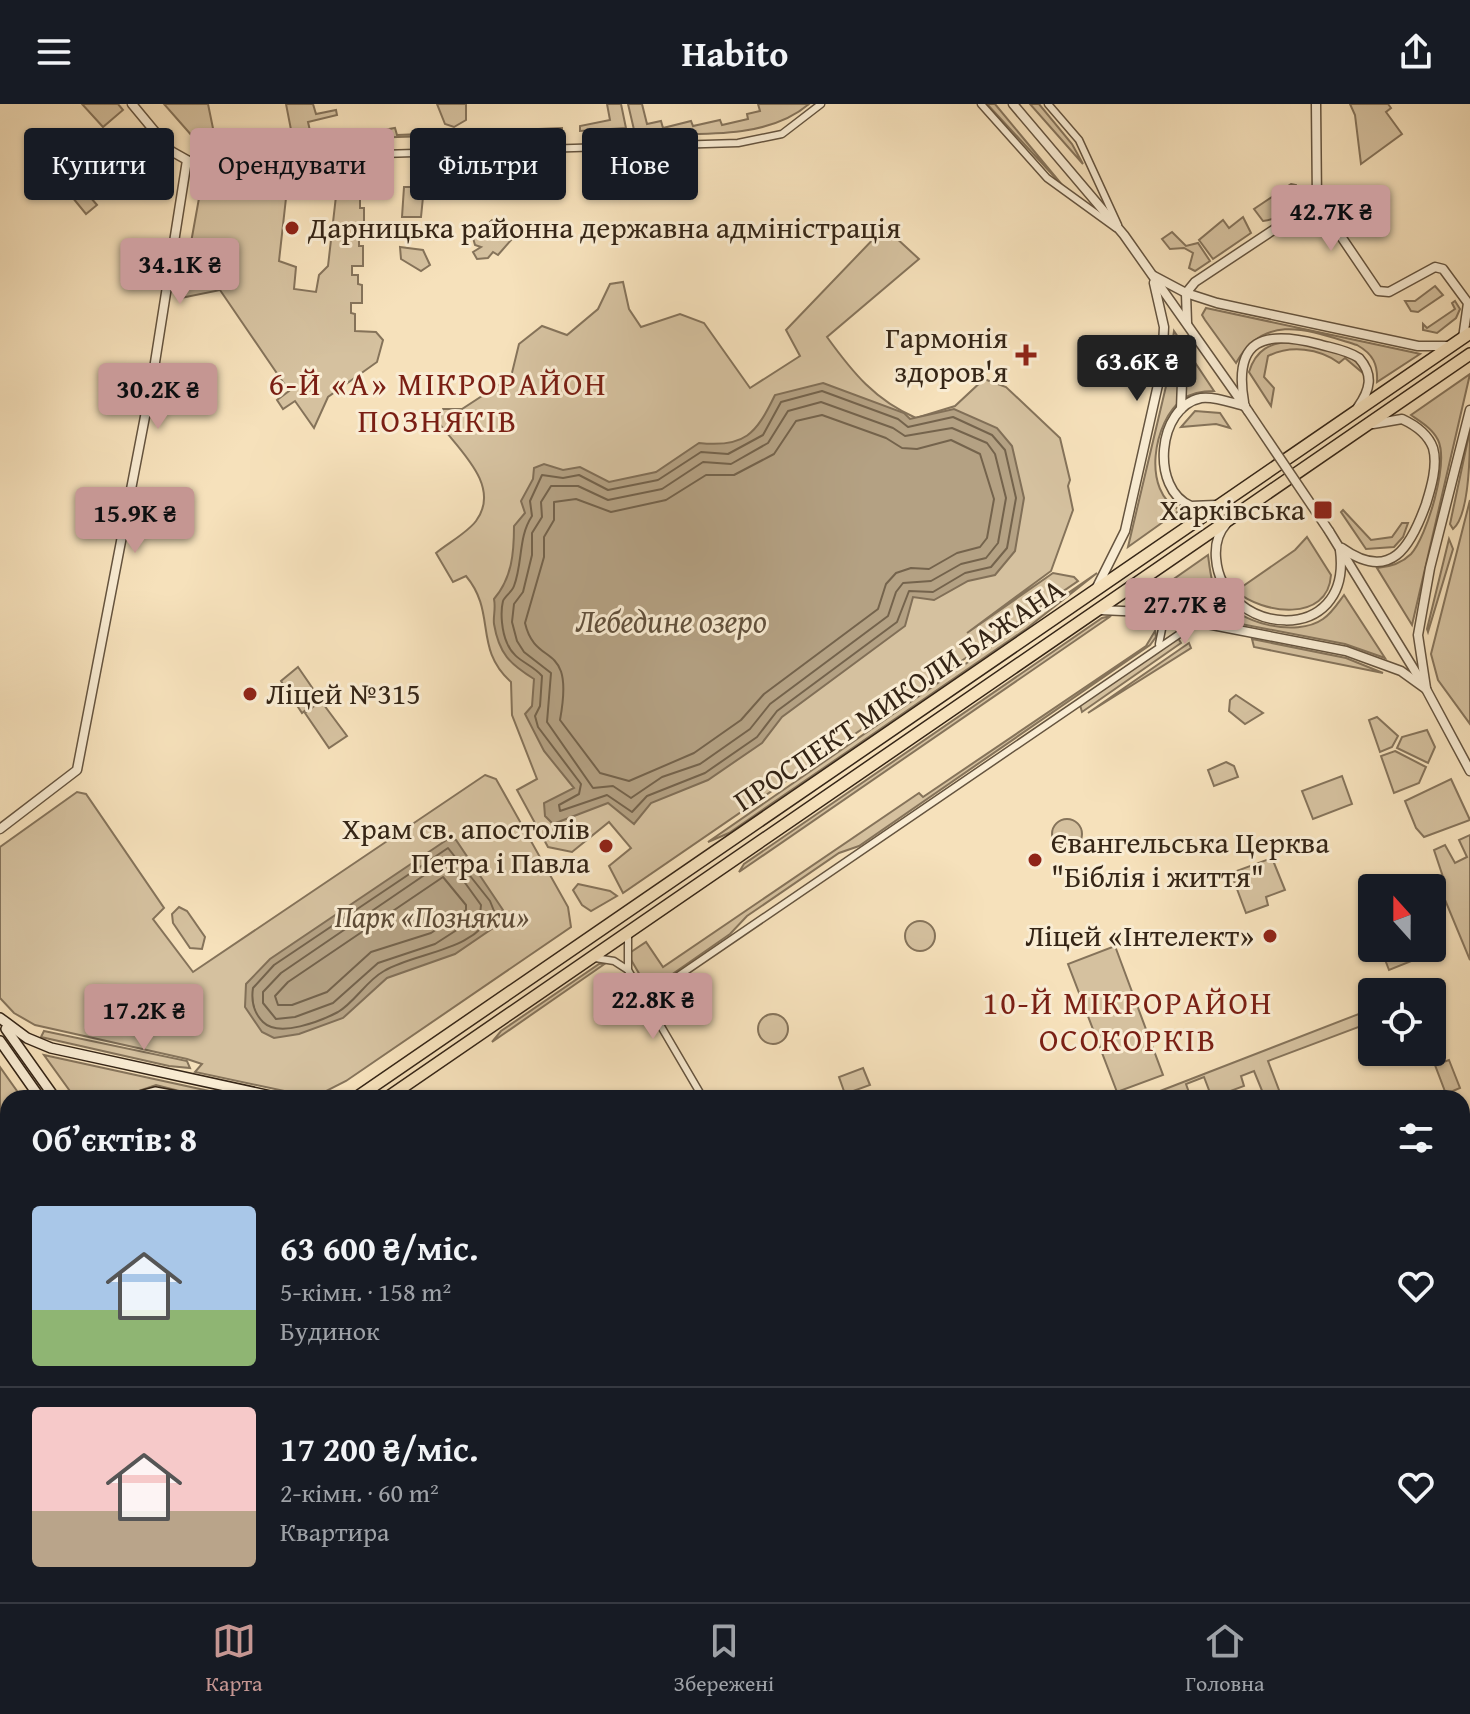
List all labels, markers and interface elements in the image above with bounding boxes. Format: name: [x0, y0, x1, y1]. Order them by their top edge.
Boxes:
text: Habito: [681, 26, 789, 79]
icon: menu: [32, 30, 76, 74]
icon: share: [1394, 30, 1438, 74]
chip: Купити: [24, 128, 174, 200]
chip: Орендувати: [190, 128, 394, 200]
chip: Фільтри: [410, 128, 566, 200]
chip: Нове: [582, 128, 698, 200]
pin: 42.7K ₴: [1257, 185, 1405, 253]
text: 42.7K ₴: [1289, 191, 1373, 230]
place label: Дарницька районна державна адміністрація: [307, 205, 901, 249]
marker: Дарницька районна державна адміністрація: [283, 219, 301, 237]
pin: 34.1K ₴: [106, 238, 254, 306]
text: 34.1K ₴: [138, 244, 222, 283]
place label: Гармонія здоров'я: [885, 315, 1008, 393]
pin: 63.6K ₴: [1063, 335, 1211, 403]
text: 63.6K ₴: [1095, 341, 1179, 380]
marker: Гармонія здоров'я: [1015, 344, 1037, 366]
district label: 6-Й «А» МІКРОРАЙОН ПОЗНЯКІВ: [268, 360, 608, 444]
pin: 30.2K ₴: [84, 363, 232, 431]
text: 30.2K ₴: [116, 369, 200, 408]
pin: 15.9K ₴: [61, 487, 209, 555]
place label: Харківська: [1160, 487, 1306, 531]
text: 15.9K ₴: [93, 493, 177, 532]
marker: Харківська: [1312, 499, 1334, 521]
street label: ПРОСПЕКТ МИКОЛИ БАЖАНА: [724, 567, 1073, 822]
pin: 27.7K ₴: [1111, 578, 1259, 646]
text: 27.7K ₴: [1143, 584, 1227, 623]
water label: Лебедине озеро: [575, 597, 767, 644]
place label: Ліцей №315: [266, 671, 421, 715]
marker: Ліцей №315: [241, 685, 259, 703]
place label: Храм св. апостолів Петра і Павла: [342, 806, 591, 884]
place label: Євангельська Церква "Біблія і життя": [1051, 820, 1330, 898]
marker: Храм св. апостолів Петра і Павла: [597, 837, 615, 855]
marker: Євангельська Церква "Біблія і життя": [1026, 851, 1044, 869]
north arrow: [1358, 874, 1446, 962]
map controls: [1358, 874, 1446, 1066]
park label: Парк «Позняки»: [335, 894, 529, 938]
place label: Ліцей «Інтелект»: [1025, 913, 1254, 957]
marker: Ліцей «Інтелект»: [1261, 927, 1279, 945]
pin: 22.8K ₴: [579, 973, 727, 1041]
button: locate: [1358, 978, 1446, 1066]
text: 22.8K ₴: [611, 979, 695, 1018]
district label: 10-Й МІКРОРАЙОН ОСОКОРКІВ: [983, 979, 1273, 1063]
pin: 17.2K ₴: [70, 984, 218, 1052]
text: 17.2K ₴: [102, 990, 186, 1029]
text: Об’єктів: 8: [32, 1114, 197, 1163]
icon: filters: [1394, 1116, 1438, 1160]
text: 63 600 ₴/міс.: [280, 1223, 478, 1272]
icon: home: [96, 1238, 192, 1334]
icon: heart: [1394, 1264, 1438, 1308]
text: 5-кімн. · 158 m²: [280, 1272, 451, 1311]
text: Будинок: [280, 1311, 380, 1350]
text: 17 200 ₴/міс.: [280, 1424, 478, 1473]
icon: home: [96, 1439, 192, 1535]
icon: heart: [1394, 1465, 1438, 1509]
text: 2-кімн. · 60 m²: [280, 1473, 439, 1512]
text: Квартира: [280, 1512, 389, 1551]
tab: Карта: [206, 1619, 263, 1699]
tab: Збережені: [674, 1619, 774, 1699]
tab: Головна: [1185, 1619, 1264, 1699]

